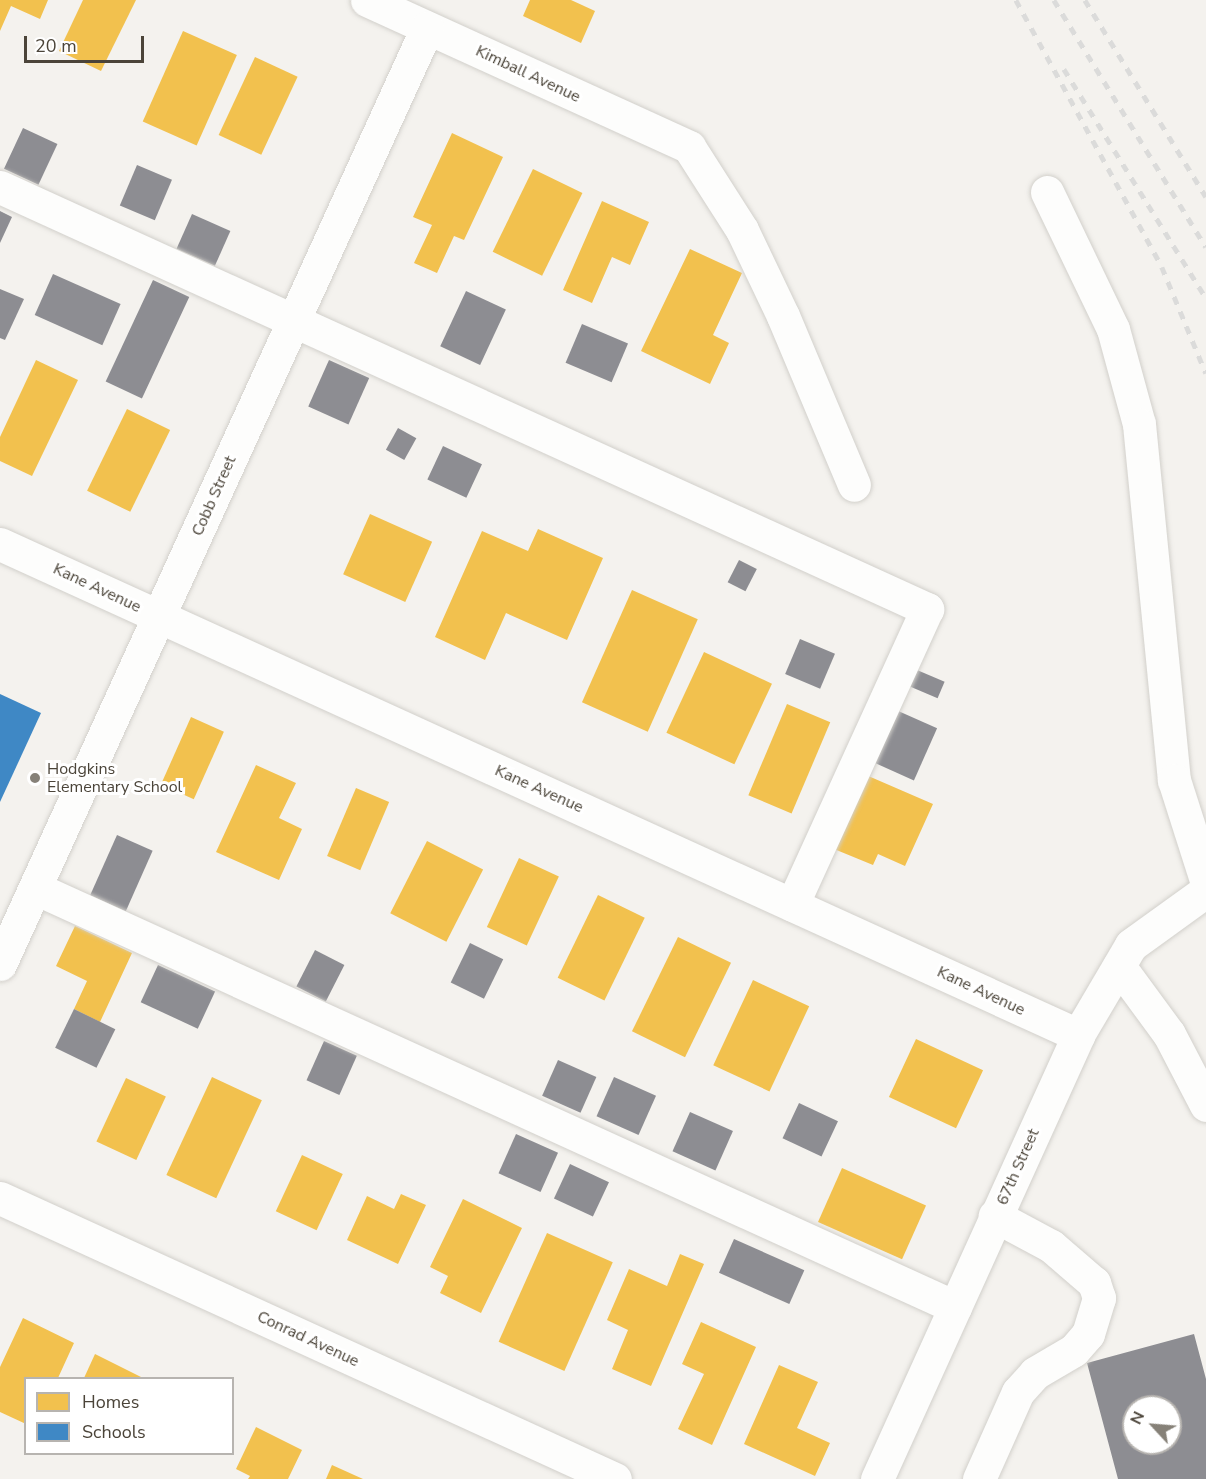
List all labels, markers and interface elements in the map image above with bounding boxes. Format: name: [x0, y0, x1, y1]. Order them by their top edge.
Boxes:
scale bar: [27, 24, 147, 62]
text: 20 m: [35, 34, 77, 58]
street label: Kimball Avenue: [473, 41, 583, 107]
street label: Cobb Street: [188, 453, 240, 539]
street label: Kane Avenue: [50, 559, 144, 617]
place label: Hodgkins Elementary School: [47, 759, 182, 797]
street label: Kane Avenue: [492, 761, 586, 817]
marker: Hodgkins Elementary School: [28, 771, 42, 785]
street label: Kane Avenue: [934, 962, 1028, 1020]
street label: 67th Street: [993, 1126, 1043, 1208]
street label: Conrad Avenue: [254, 1307, 362, 1371]
legend: [24, 1377, 234, 1455]
text: Homes: [82, 1390, 139, 1414]
north arrow: [1122, 1395, 1182, 1455]
text: N: [1125, 1408, 1150, 1428]
text: Schools: [82, 1420, 146, 1444]

